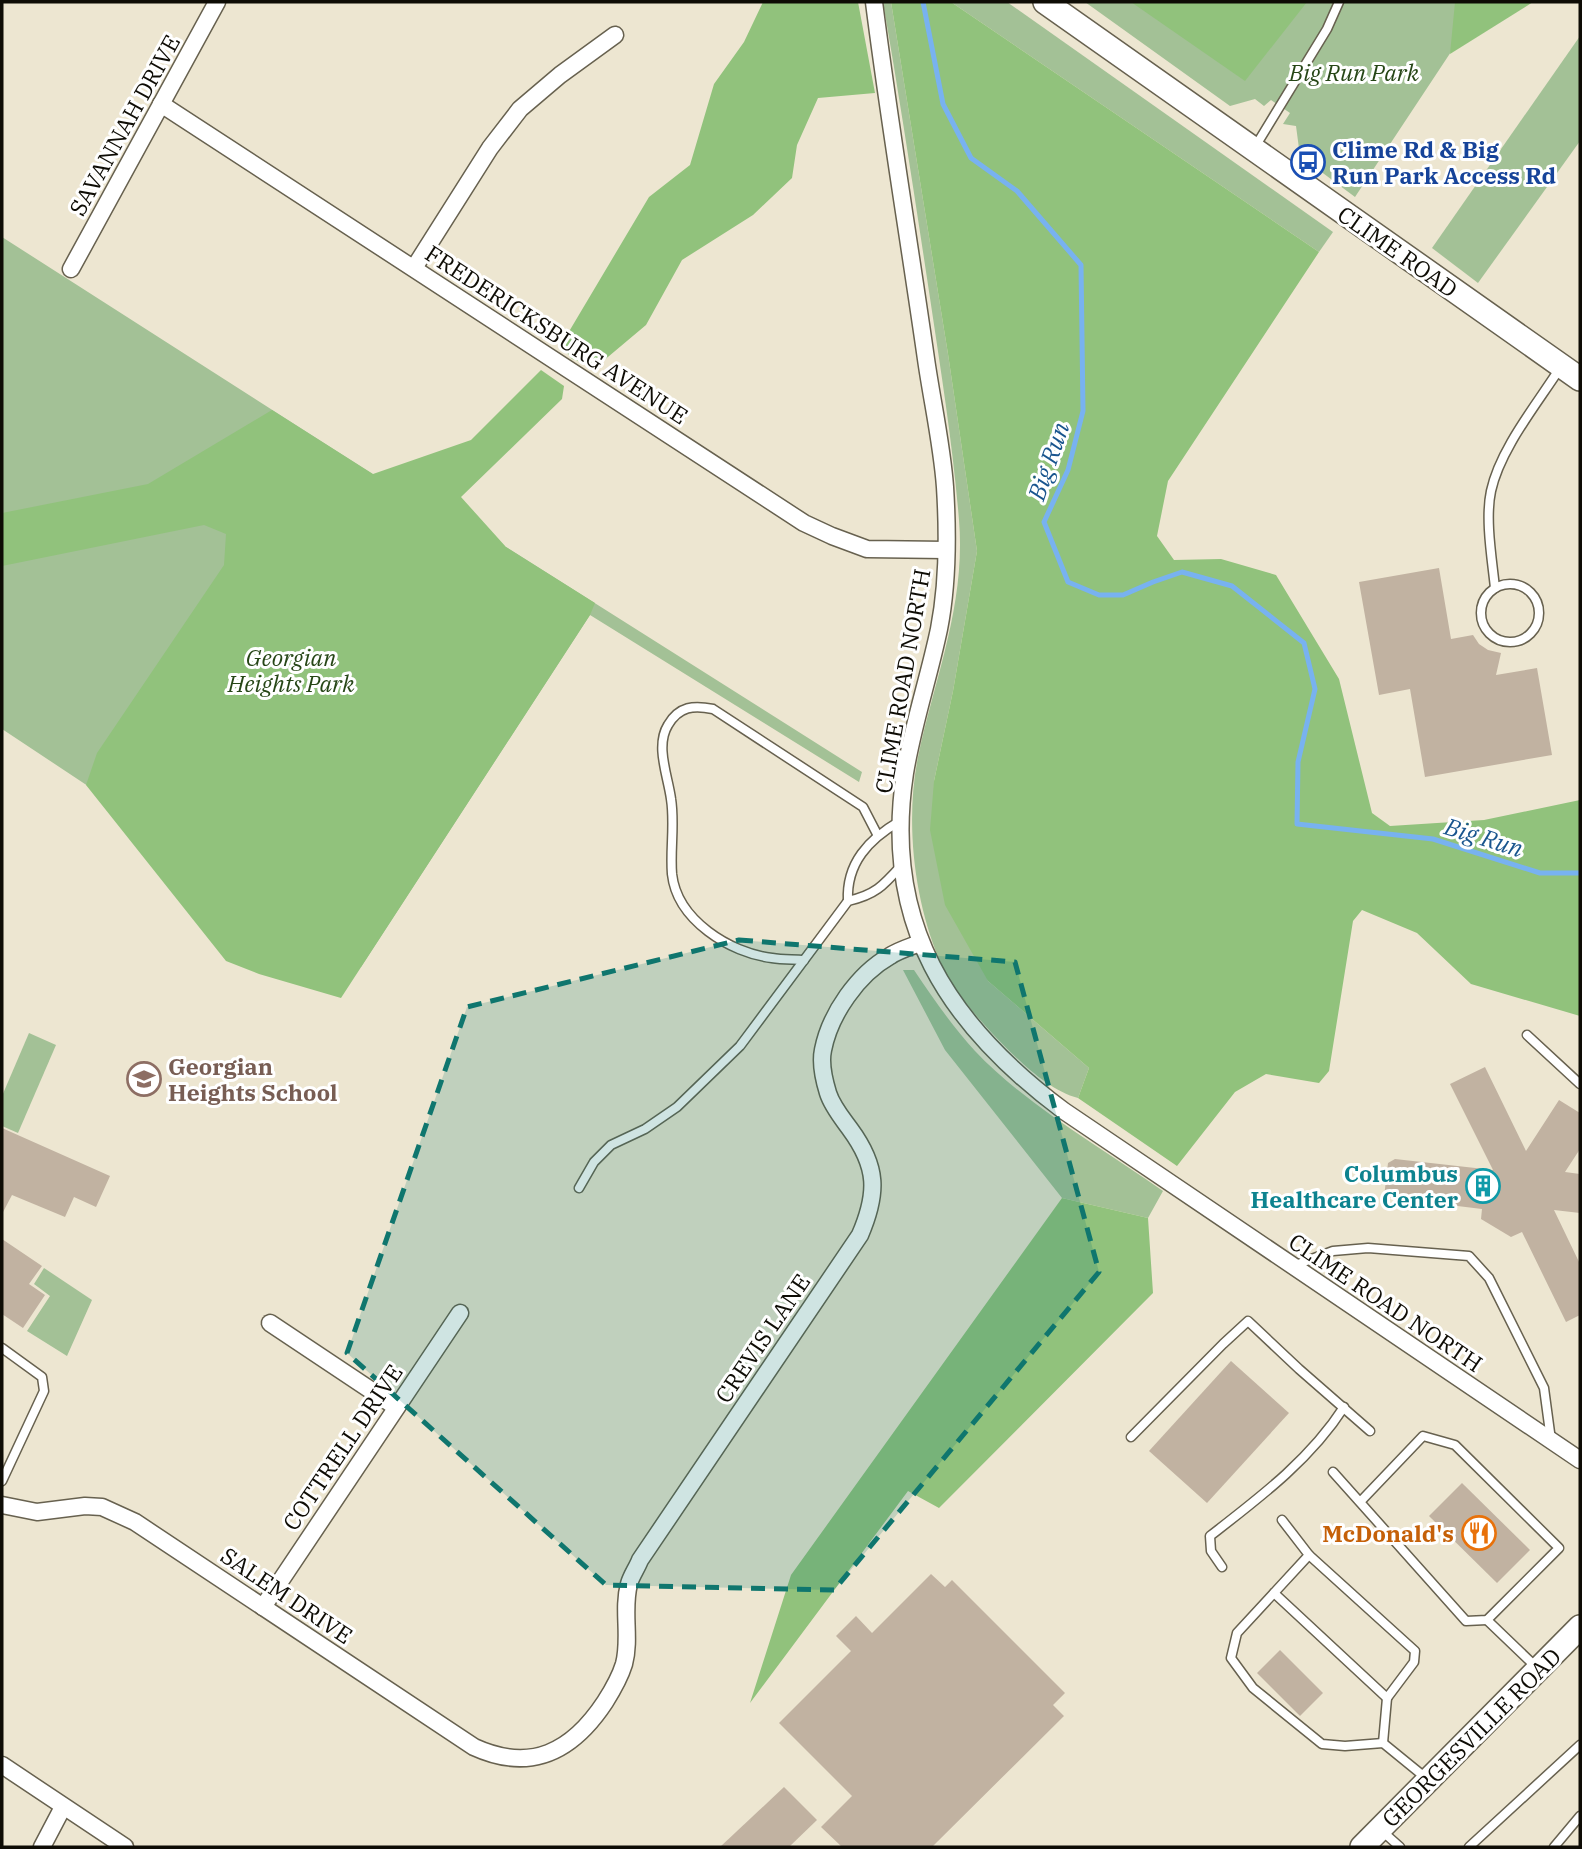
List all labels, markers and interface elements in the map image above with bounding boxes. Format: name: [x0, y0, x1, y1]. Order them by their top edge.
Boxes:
street label: SAVANNAH DRIVE: [62, 29, 186, 221]
park label: Big Run Park: [1288, 57, 1420, 87]
place label: Clime Rd & Big Run Park Access Rd: [1332, 134, 1556, 190]
bus stop icon: Clime Rd & Big Run Park Access Rd: [1289, 143, 1327, 181]
street label: CLIME ROAD: [1332, 199, 1464, 303]
street label: FREDERICKSBURG AVENUE: [420, 238, 694, 430]
water label: Big Run: [1019, 417, 1076, 505]
street label: CLIME ROAD NORTH: [867, 566, 937, 796]
park label: Georgian Heights Park: [227, 642, 355, 698]
water label: Big Run: [1440, 810, 1528, 864]
place label: Georgian Heights School: [168, 1051, 338, 1107]
school or university icon: Georgian Heights School: [125, 1060, 163, 1098]
place label: Columbus Healthcare Center: [1251, 1158, 1459, 1214]
building icon: Columbus Healthcare Center: [1464, 1167, 1502, 1205]
street label: CLIME ROAD NORTH: [1283, 1226, 1489, 1378]
street label: CREVIS LANE: [708, 1268, 816, 1408]
street label: COTTRELL DRIVE: [275, 1358, 409, 1536]
restaurant icon: McDonald's: [1460, 1514, 1498, 1552]
place label: McDonald's: [1322, 1518, 1454, 1548]
street label: SALEM DRIVE: [215, 1540, 359, 1650]
street label: GEORGESVILLE ROAD: [1375, 1641, 1567, 1833]

